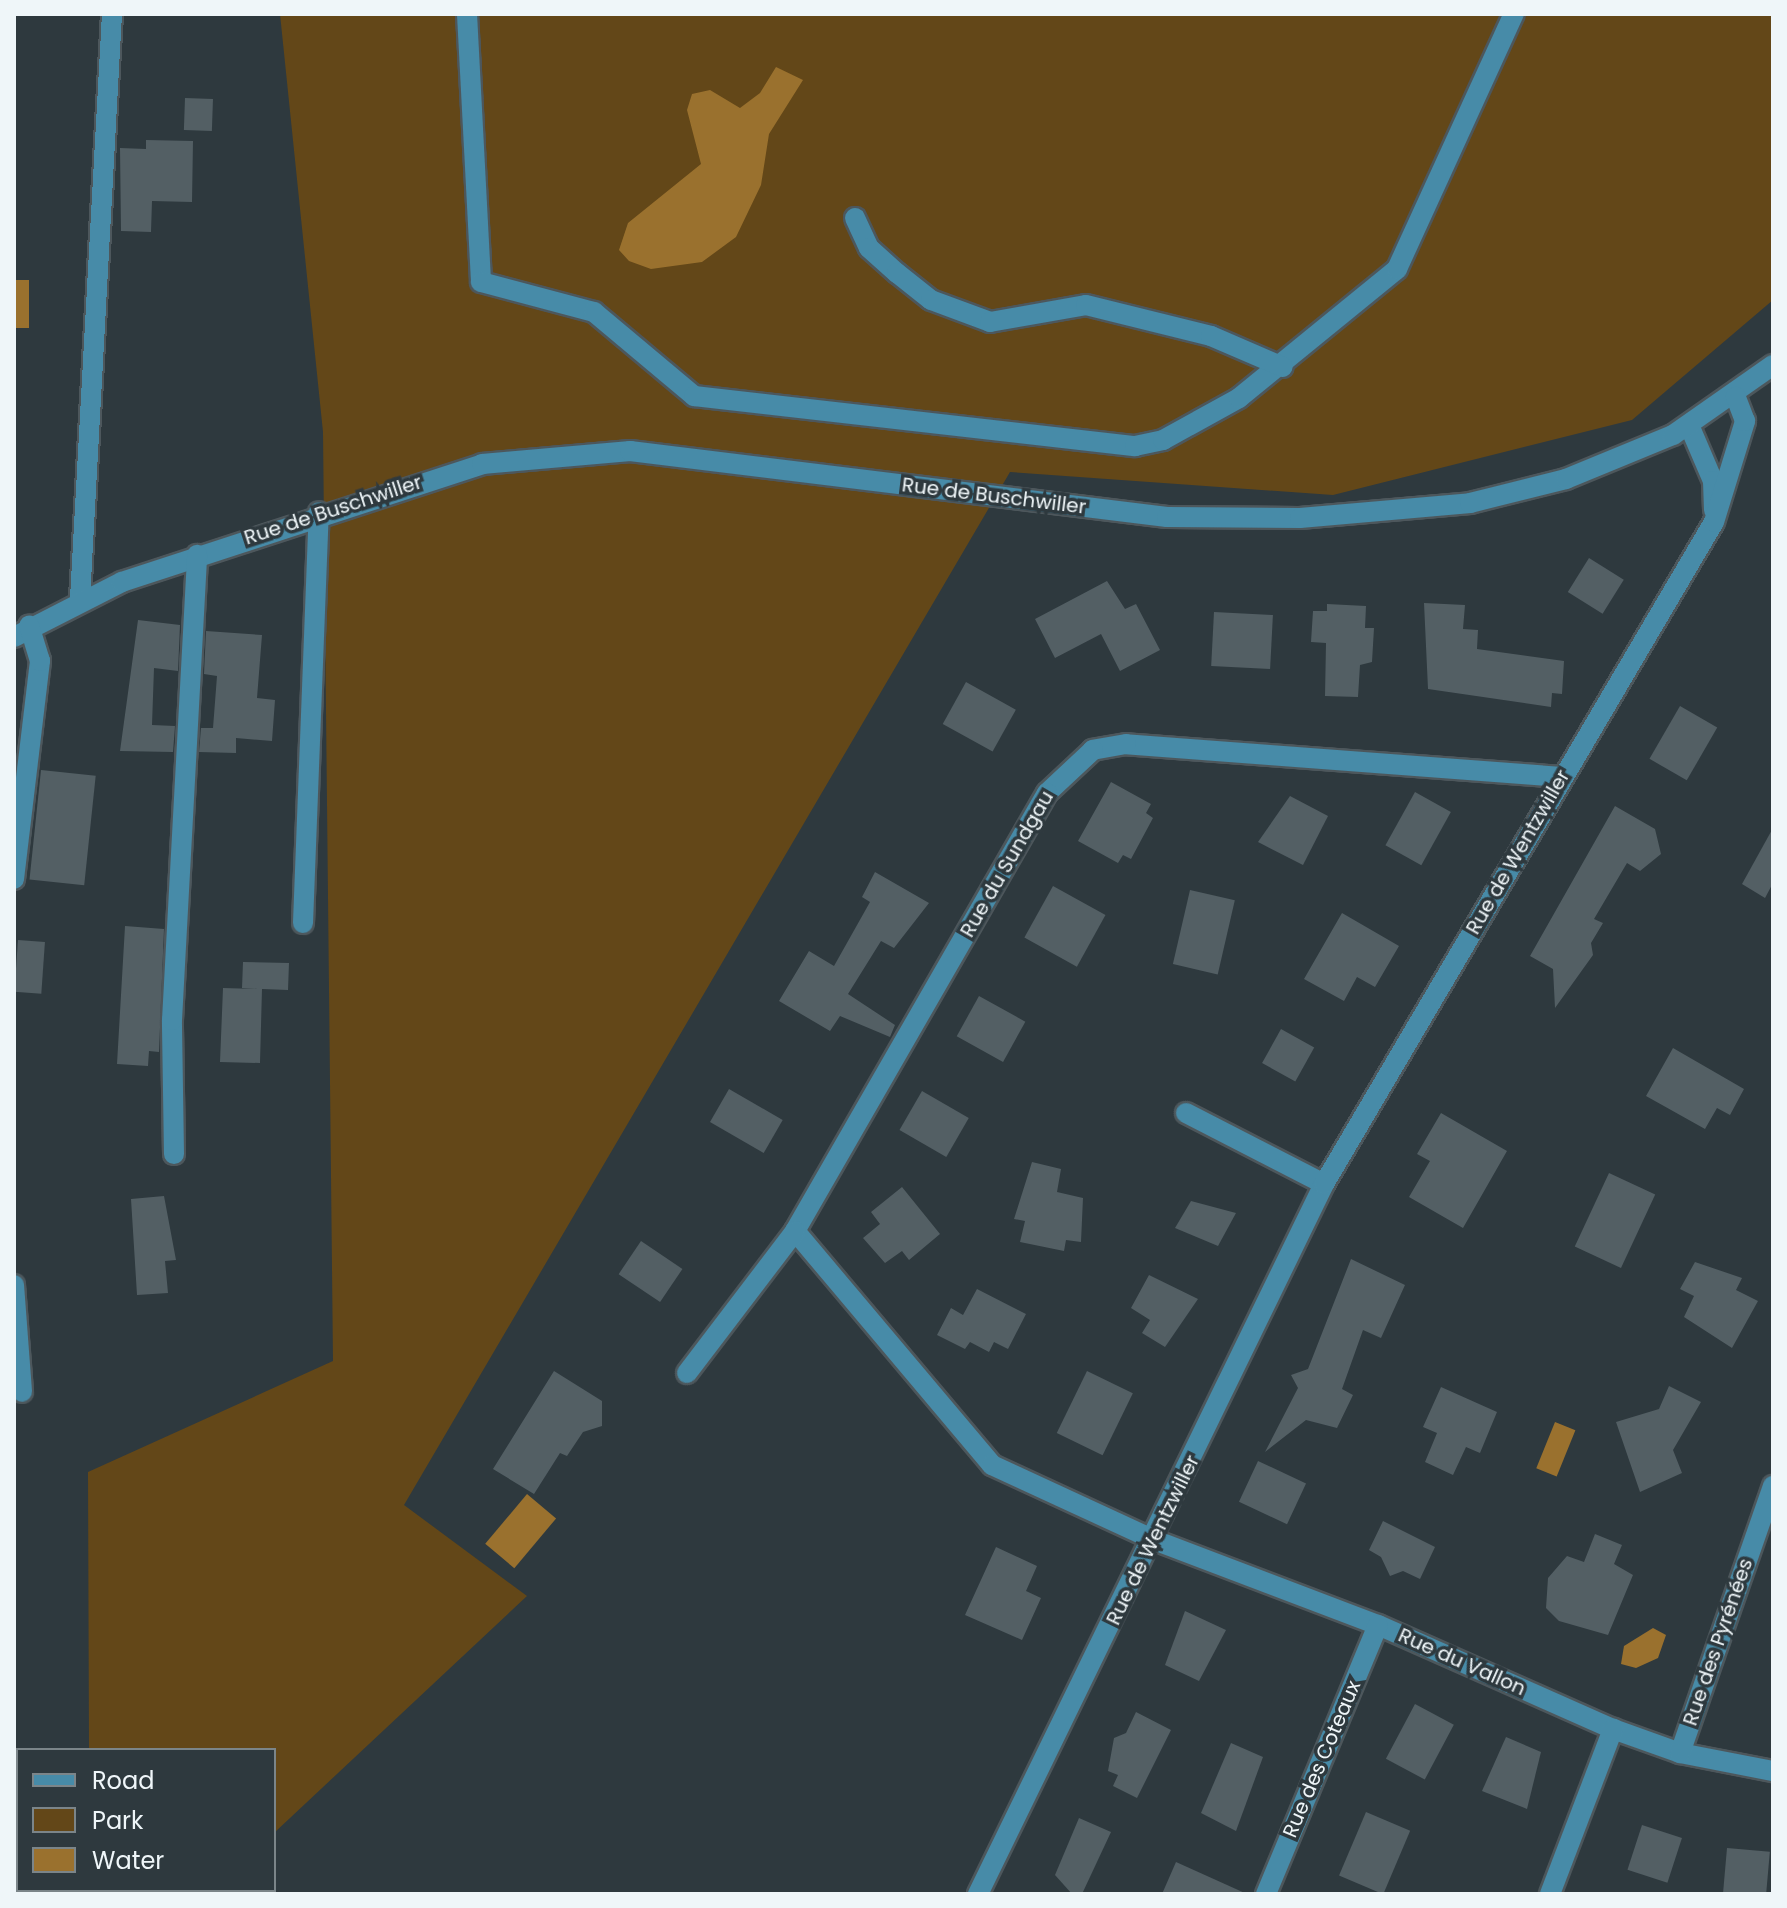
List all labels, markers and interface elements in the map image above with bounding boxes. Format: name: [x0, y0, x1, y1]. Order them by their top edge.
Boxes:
street label: Rue de Buschwiller: [241, 470, 425, 550]
street label: Rue de Buschwiller: [901, 473, 1087, 519]
street label: Rue de Wentzwiller: [1461, 765, 1575, 939]
street label: Rue du Sundgau: [955, 787, 1059, 941]
street label: Rue de Wentzwiller: [1101, 1451, 1205, 1629]
street label: Rue des Pyrénées: [1678, 1555, 1758, 1729]
street label: Rue du Vallon: [1395, 1623, 1529, 1701]
street label: Rue des Coteaux: [1278, 1677, 1366, 1841]
legend: [16, 1748, 276, 1892]
text: Road: [92, 1764, 154, 1797]
text: Park: [92, 1804, 143, 1837]
text: Water: [92, 1844, 164, 1877]

